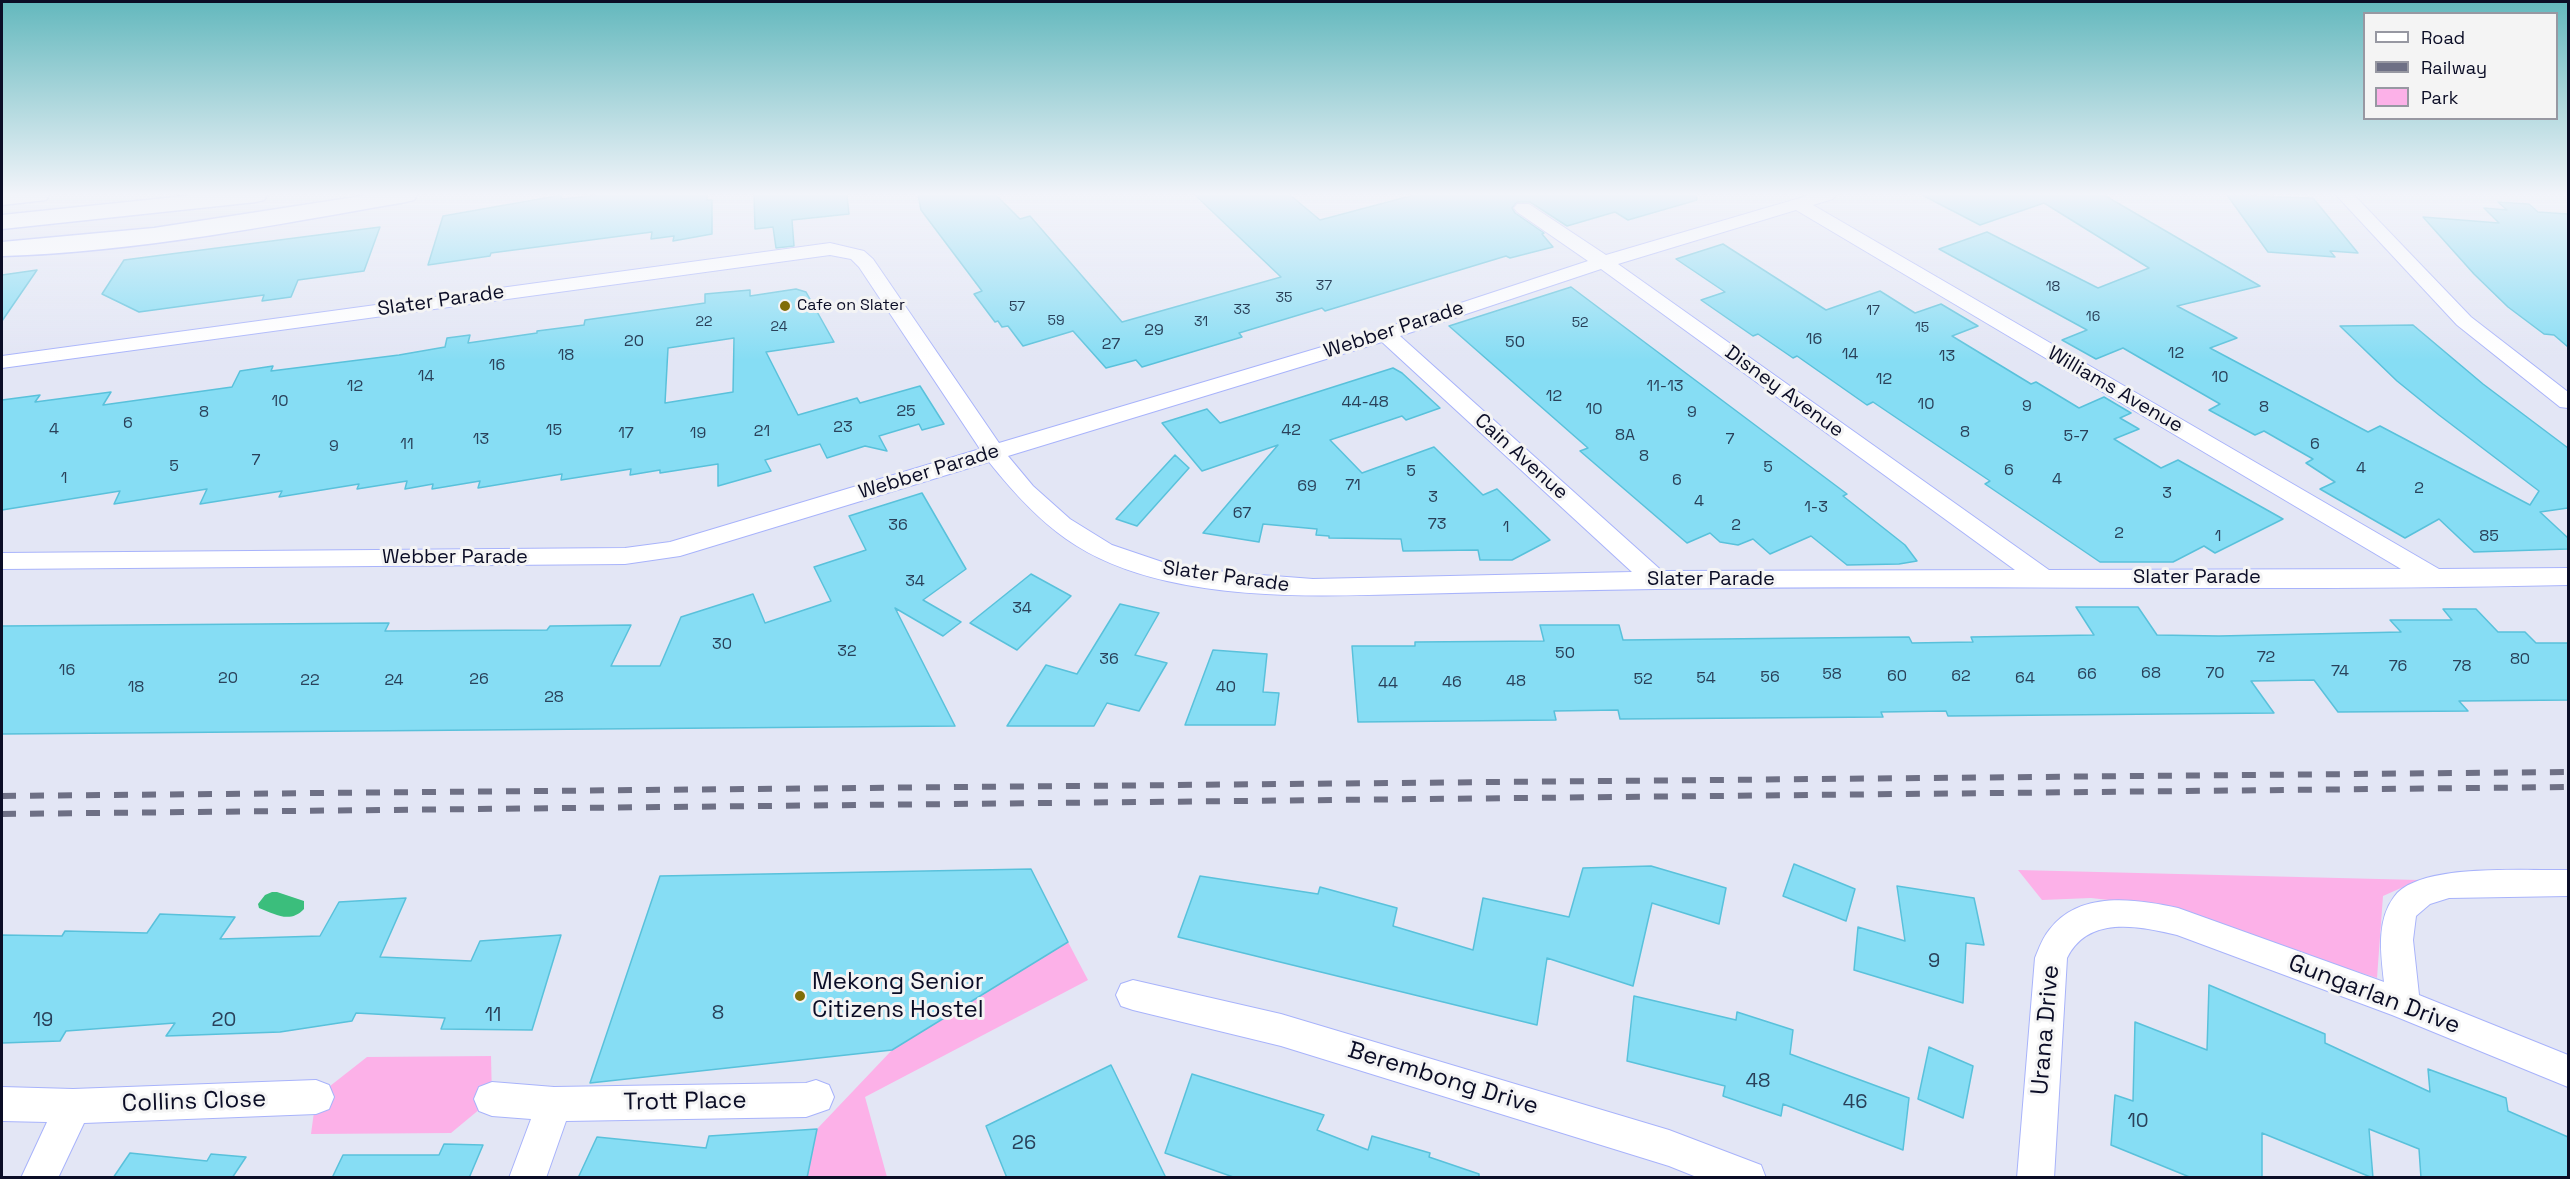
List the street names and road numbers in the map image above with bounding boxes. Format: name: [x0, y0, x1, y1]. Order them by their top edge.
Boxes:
street label: Slater Parade: [376, 280, 506, 322]
street label: Webber Parade: [1321, 296, 1467, 364]
street label: Disney Avenue: [1720, 341, 1848, 443]
street label: Williams Avenue: [2043, 342, 2187, 438]
street label: Cain Avenue: [1469, 409, 1573, 505]
street label: Webber Parade: [856, 439, 1002, 505]
street label: Webber Parade: [382, 546, 528, 570]
street label: Slater Parade: [1161, 556, 1291, 598]
street label: Slater Parade: [2133, 566, 2261, 590]
street label: Slater Parade: [1647, 568, 1775, 592]
street label: Gungarlan Drive: [2284, 949, 2464, 1041]
street label: Urana Drive: [2026, 964, 2066, 1096]
street label: Berembong Drive: [1344, 1036, 1542, 1122]
street label: Collins Close: [121, 1085, 267, 1119]
street label: Trott Place: [623, 1087, 747, 1117]

